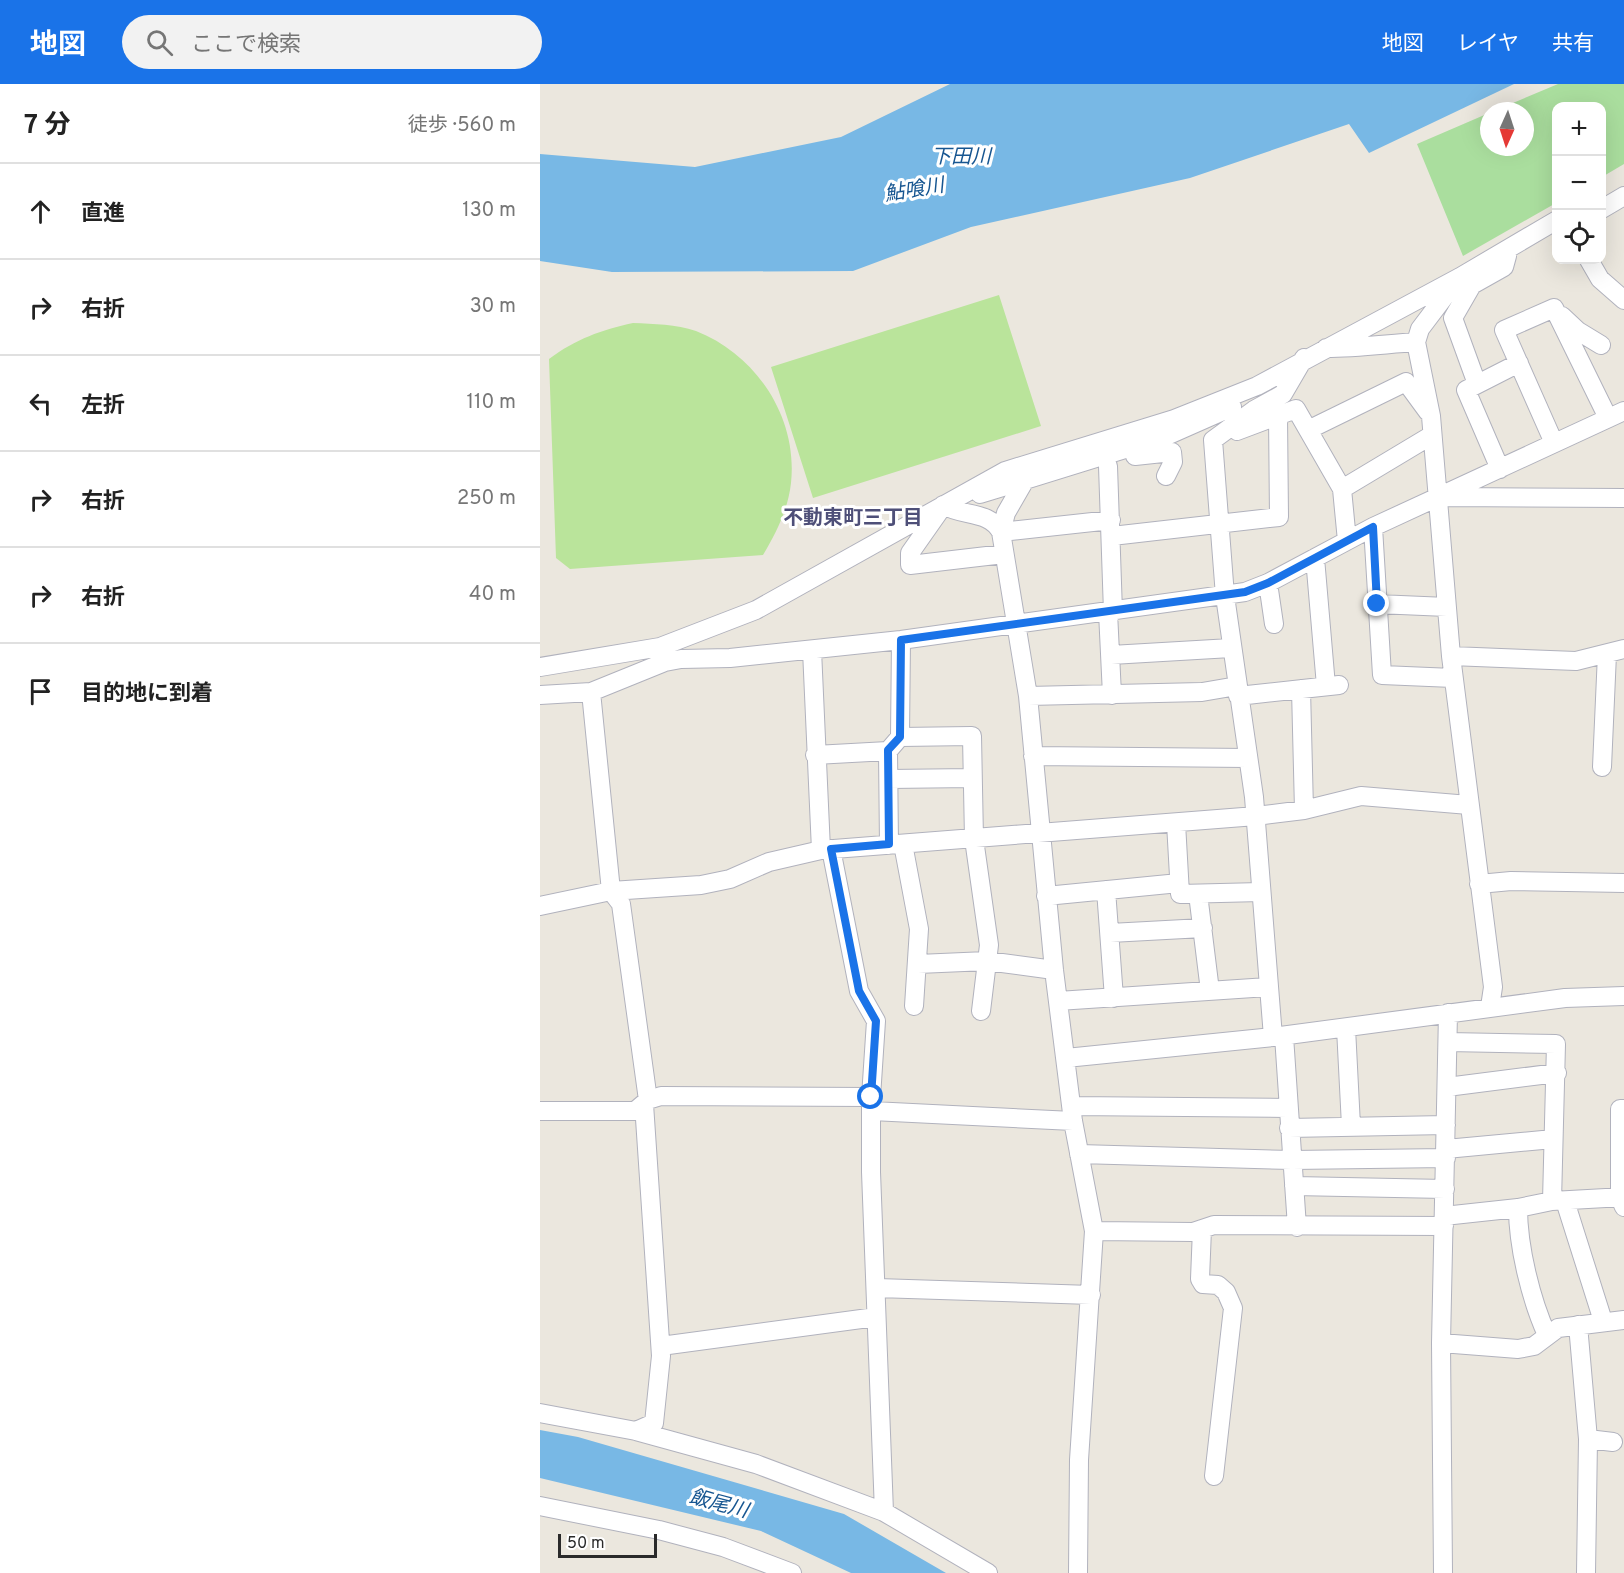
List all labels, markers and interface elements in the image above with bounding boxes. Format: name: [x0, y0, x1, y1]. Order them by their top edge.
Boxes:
search box: [122, 15, 542, 69]
icon: search: [143, 26, 176, 59]
text: 地図: [30, 28, 86, 64]
text: 地図: [1382, 31, 1424, 58]
text: レイヤ: [1457, 31, 1519, 58]
text: 共有: [1552, 31, 1594, 58]
text: ここで検索: [191, 32, 301, 59]
north arrow: [1480, 102, 1534, 156]
map controls: [1552, 102, 1606, 264]
button: +: [1552, 102, 1606, 156]
text: 7 分: [24, 110, 71, 143]
text: 徒歩 · 560 m: [408, 113, 516, 139]
water label: 下田川: [931, 145, 993, 171]
button: −: [1552, 156, 1606, 210]
water label: 鮎喰川: [883, 173, 948, 209]
icon: ahead: [24, 195, 57, 228]
text: 130 m: [462, 198, 516, 224]
text: 直進: [81, 201, 125, 228]
button: locate: [1552, 210, 1606, 264]
icon: right: [24, 291, 57, 324]
text: 30 m: [470, 294, 516, 320]
text: 右折: [81, 297, 125, 324]
icon: left: [24, 387, 57, 420]
text: 110 m: [467, 390, 516, 416]
text: 左折: [81, 393, 125, 420]
icon: right: [24, 483, 57, 516]
text: 250 m: [457, 486, 516, 512]
text: 右折: [81, 489, 125, 516]
district label: 不動東町三丁目: [783, 506, 923, 532]
icon: right: [24, 579, 57, 612]
text: 40 m: [469, 582, 516, 608]
text: 右折: [81, 585, 125, 612]
route end: [1363, 590, 1389, 616]
icon: arrive: [24, 675, 57, 708]
text: 目的地に到着: [81, 681, 213, 708]
route start: [857, 1083, 883, 1109]
water label: 飯尾川: [686, 1485, 753, 1526]
scale bar: [558, 1531, 657, 1558]
text: 50 m: [567, 1534, 605, 1554]

